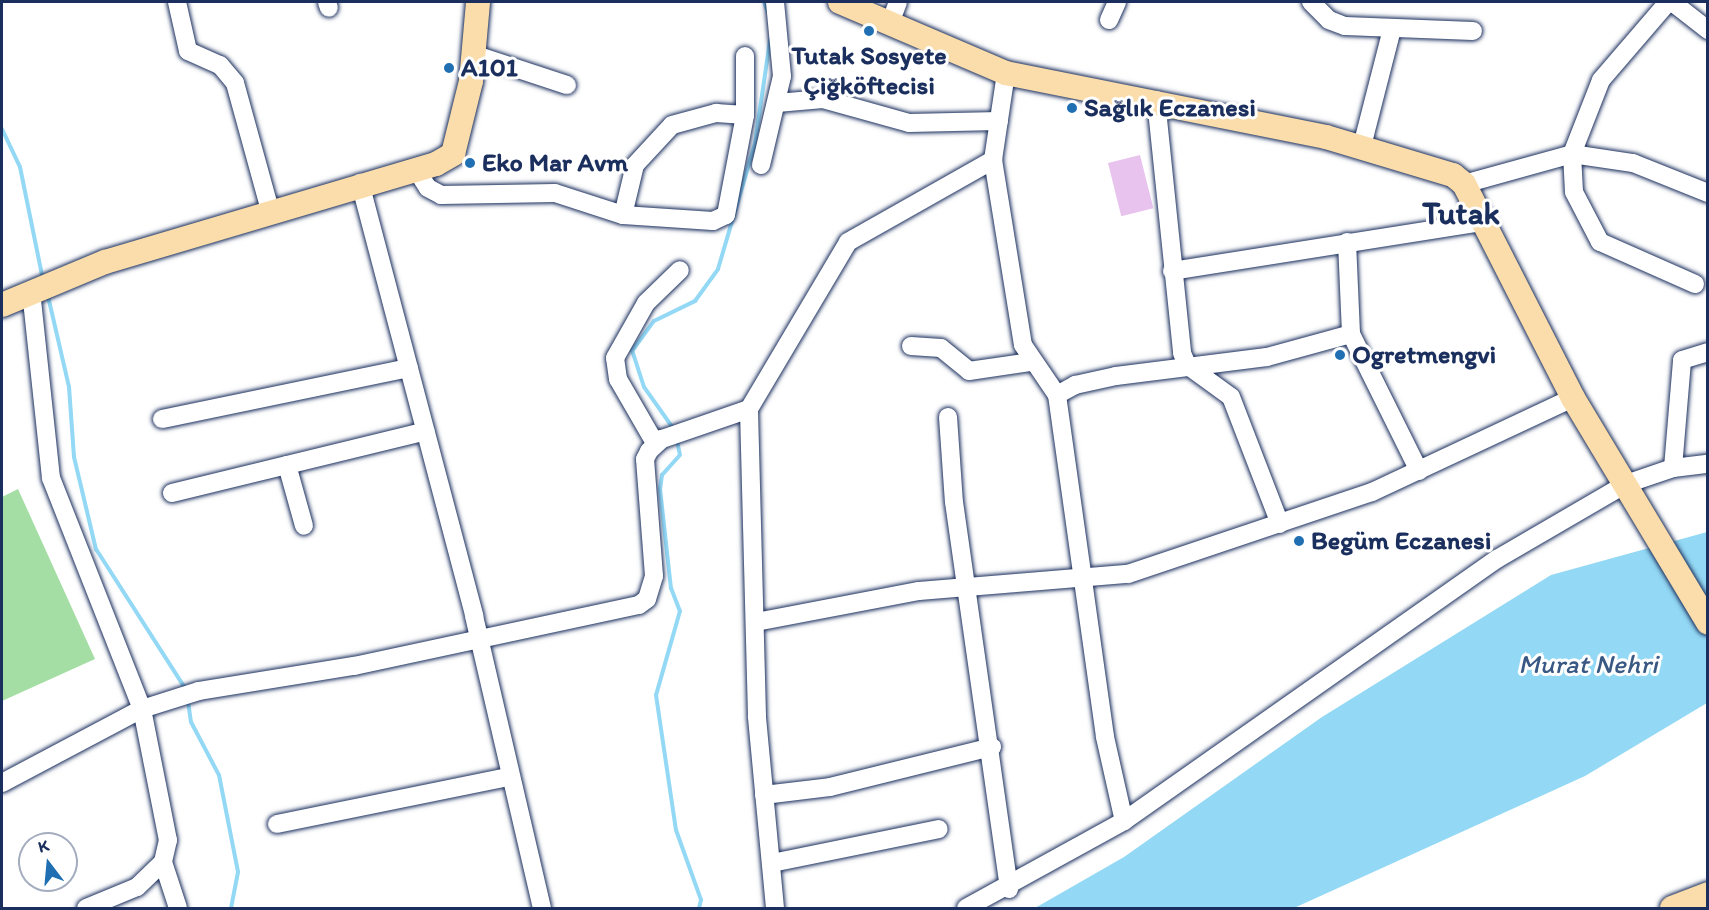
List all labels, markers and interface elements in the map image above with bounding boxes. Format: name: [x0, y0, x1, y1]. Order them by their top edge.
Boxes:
marker: Tutak Sosyete Çiğköftecisi: [862, 24, 876, 38]
place label: Tutak Sosyete Çiğköftecisi: [791, 40, 947, 101]
place label: A101: [461, 52, 518, 84]
marker: A101: [442, 61, 456, 75]
place label: Sağlık Eczanesi: [1084, 92, 1256, 124]
marker: Sağlık Eczanesi: [1065, 101, 1079, 115]
place label: Eko Mar Avm: [482, 147, 628, 179]
marker: Eko Mar Avm: [463, 156, 477, 170]
district label: Tutak: [1422, 194, 1500, 232]
place label: Ogretmengvi: [1352, 339, 1496, 371]
marker: Ogretmengvi: [1333, 348, 1347, 362]
place label: Begüm Eczanesi: [1311, 525, 1492, 557]
marker: Begüm Eczanesi: [1292, 534, 1306, 548]
water label: Murat Nehri: [1518, 648, 1658, 680]
north arrow: [18, 832, 78, 892]
text: K: [36, 836, 51, 857]

